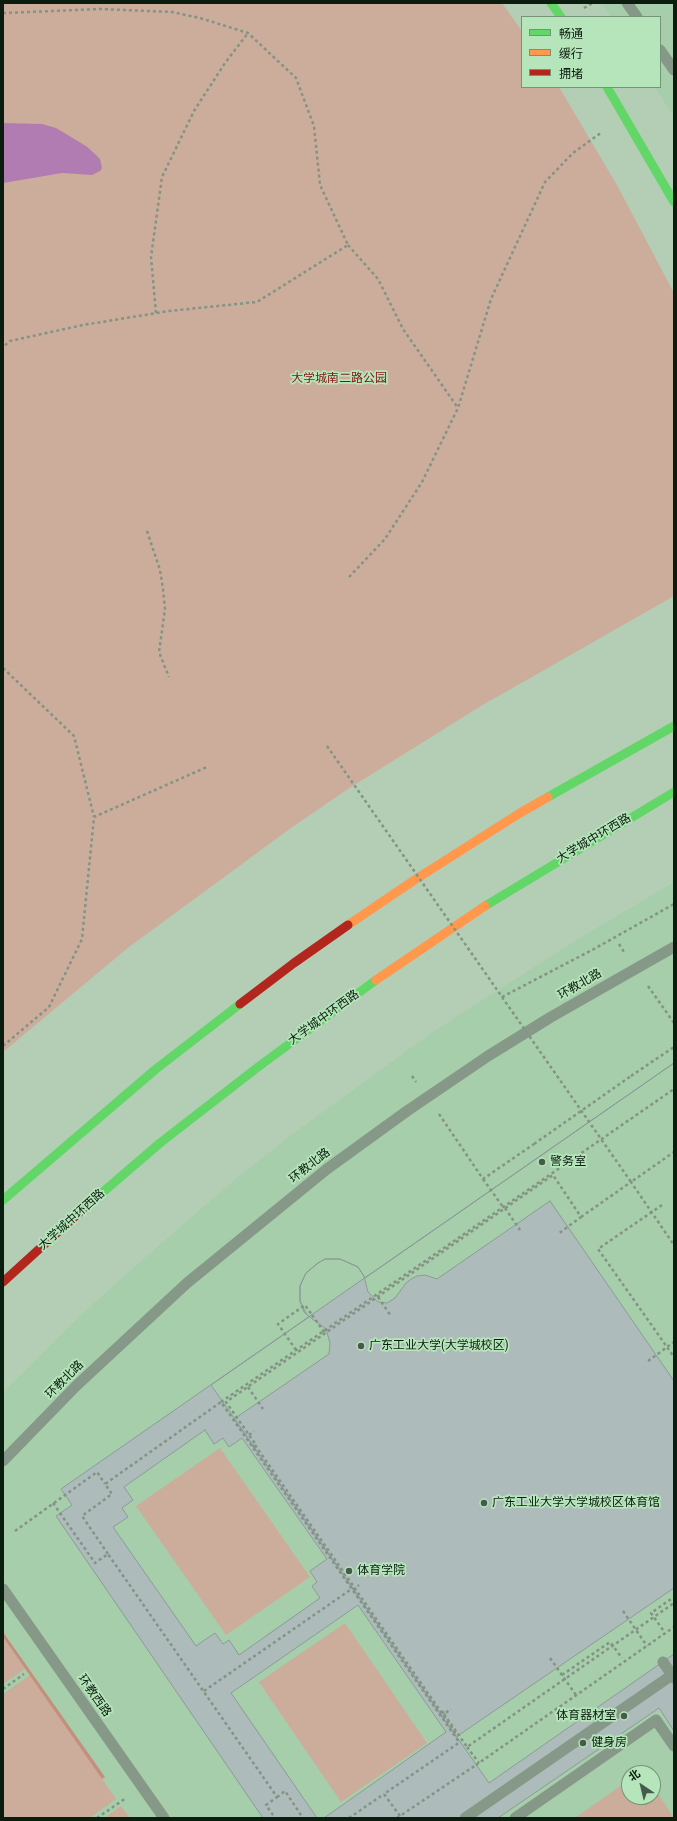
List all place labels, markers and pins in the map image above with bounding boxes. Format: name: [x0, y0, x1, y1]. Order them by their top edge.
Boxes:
place label: 警务室: [550, 1155, 586, 1169]
marker: 警务室: [537, 1157, 547, 1167]
place label: 广东工业大学(大学城校区): [369, 1339, 509, 1353]
marker: 广东工业大学(大学城校区): [356, 1341, 366, 1351]
place label: 广东工业大学大学城校区体育馆: [492, 1496, 660, 1510]
marker: 广东工业大学大学城校区体育馆: [479, 1498, 489, 1508]
place label: 体育学院: [357, 1564, 405, 1578]
marker: 体育学院: [344, 1566, 354, 1576]
place label: 体育器材室: [556, 1709, 616, 1723]
marker: 体育器材室: [619, 1711, 629, 1721]
place label: 健身房: [591, 1736, 627, 1750]
marker: 健身房: [578, 1738, 588, 1748]

